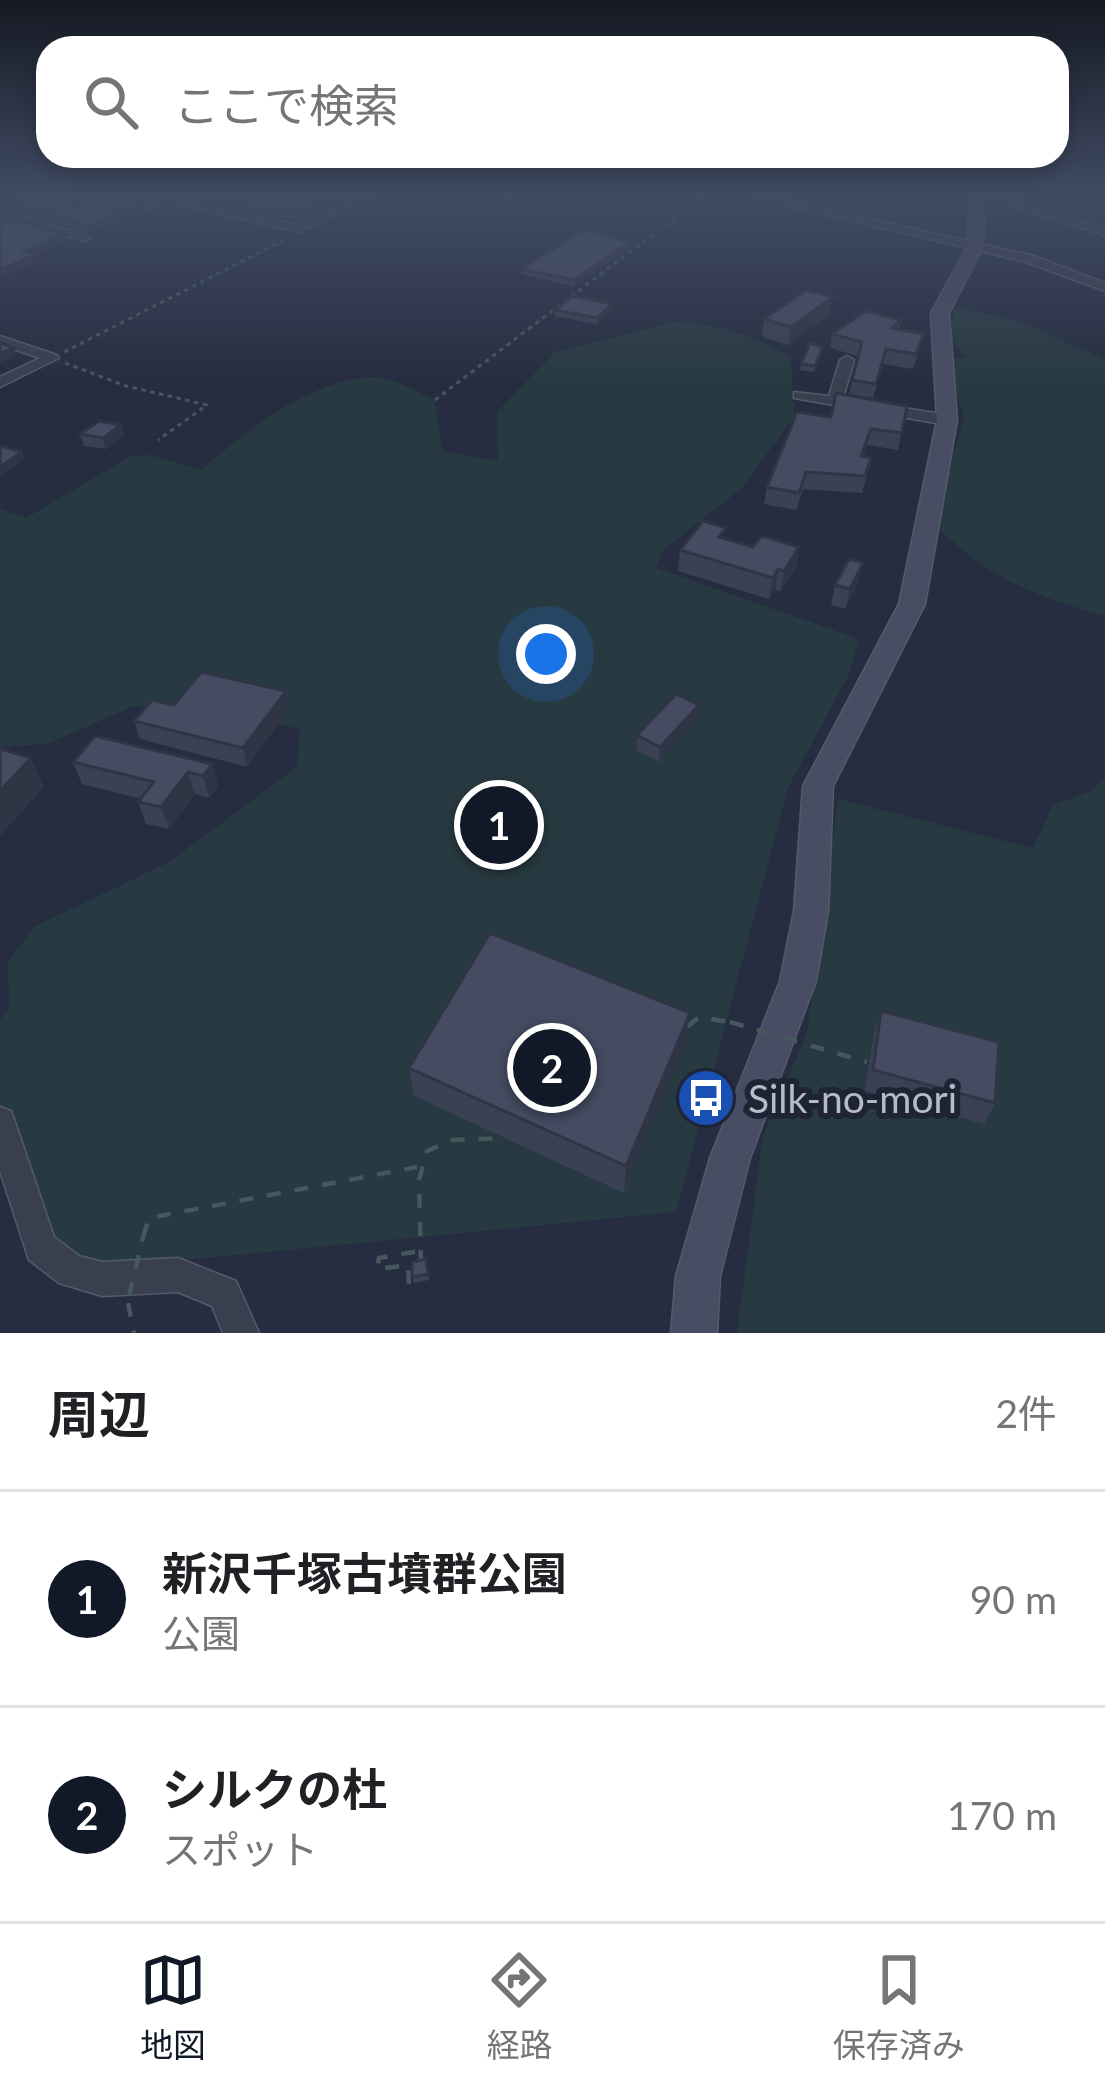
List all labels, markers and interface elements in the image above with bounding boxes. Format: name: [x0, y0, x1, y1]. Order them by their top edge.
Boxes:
search box: [36, 36, 1069, 168]
icon: search: [78, 69, 144, 135]
text: ここで検索: [174, 78, 399, 132]
your location: [516, 624, 576, 684]
pin: 1: [460, 780, 538, 870]
pin: 2: [513, 1023, 591, 1113]
bus stop icon: Silk-no-mori: [675, 1067, 737, 1129]
place label: Silk-no-mori: [748, 1075, 957, 1121]
text: 周辺: [48, 1383, 150, 1444]
text: 2件: [995, 1390, 1057, 1436]
text: 新沢千塚古墳群公園: [162, 1546, 567, 1600]
text: 1: [76, 1576, 98, 1622]
text: 90 m: [970, 1576, 1057, 1622]
text: 公園: [162, 1610, 240, 1656]
text: シルクの杜: [162, 1762, 387, 1816]
text: 2: [76, 1792, 98, 1838]
text: 170 m: [947, 1792, 1057, 1838]
text: スポット: [162, 1826, 318, 1872]
tab: 地図: [140, 1947, 206, 2067]
tab: 経路: [486, 1947, 552, 2067]
tab: 保存済み: [833, 1947, 965, 2067]

